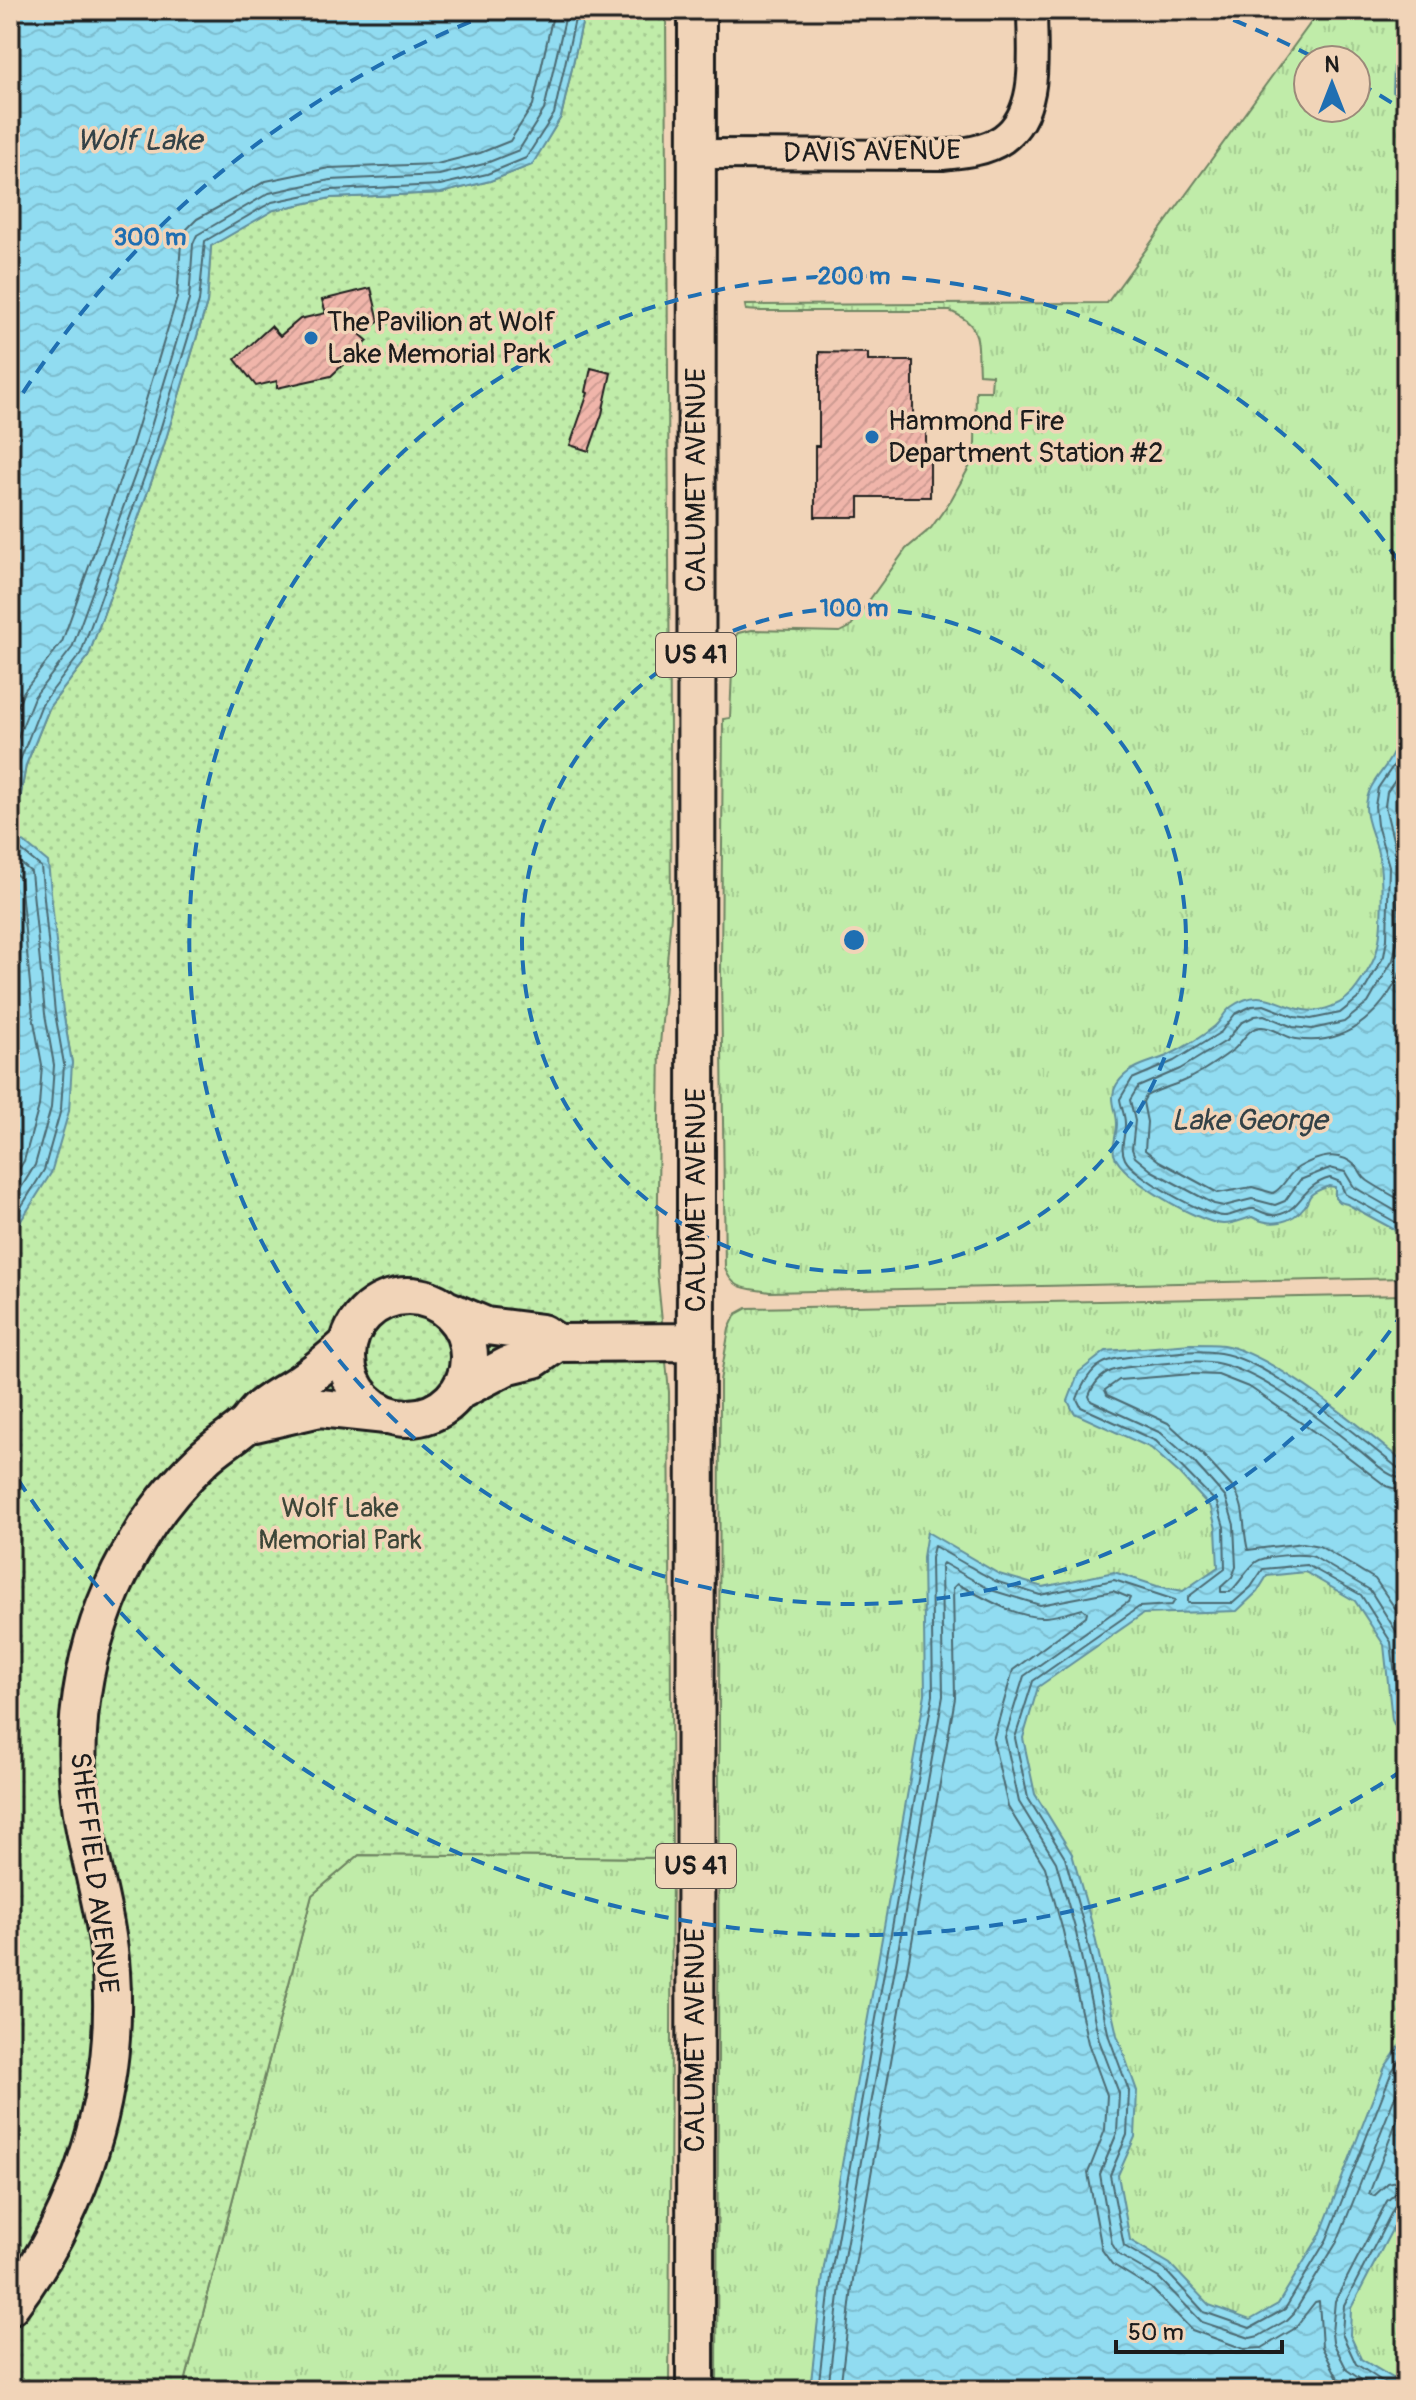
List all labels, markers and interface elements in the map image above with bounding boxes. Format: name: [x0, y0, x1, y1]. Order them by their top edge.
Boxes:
north arrow: [1292, 44, 1372, 124]
text: N: [1325, 51, 1340, 79]
water label: Wolf Lake: [76, 122, 205, 159]
street label: DAVIS AVENUE: [783, 133, 961, 171]
text: 300 m: [114, 223, 186, 252]
text: 200 m: [818, 262, 890, 291]
place label: The Pavilion at Wolf Lake Memorial Park: [327, 305, 555, 372]
marker: The Pavilion at Wolf Lake Memorial Park: [302, 329, 320, 347]
street label: CALUMET AVENUE: [679, 368, 714, 592]
place label: Hammond Fire Department Station #2: [888, 404, 1164, 471]
marker: Hammond Fire Department Station #2: [863, 428, 881, 446]
text: 100 m: [820, 594, 888, 623]
road number: US 41: [656, 633, 736, 677]
centre of rings: [840, 926, 868, 954]
street label: CALUMET AVENUE: [679, 1088, 714, 1312]
water label: Lake George: [1171, 1102, 1330, 1139]
park label: Wolf Lake Memorial Park: [258, 1491, 422, 1558]
street label: SHEFFIELD AVENUE: [62, 1750, 126, 1996]
road number: US 41: [656, 1844, 736, 1888]
street label: CALUMET AVENUE: [678, 1928, 713, 2152]
scale bar: [1116, 2304, 1282, 2354]
text: 50 m: [1128, 2318, 1184, 2347]

